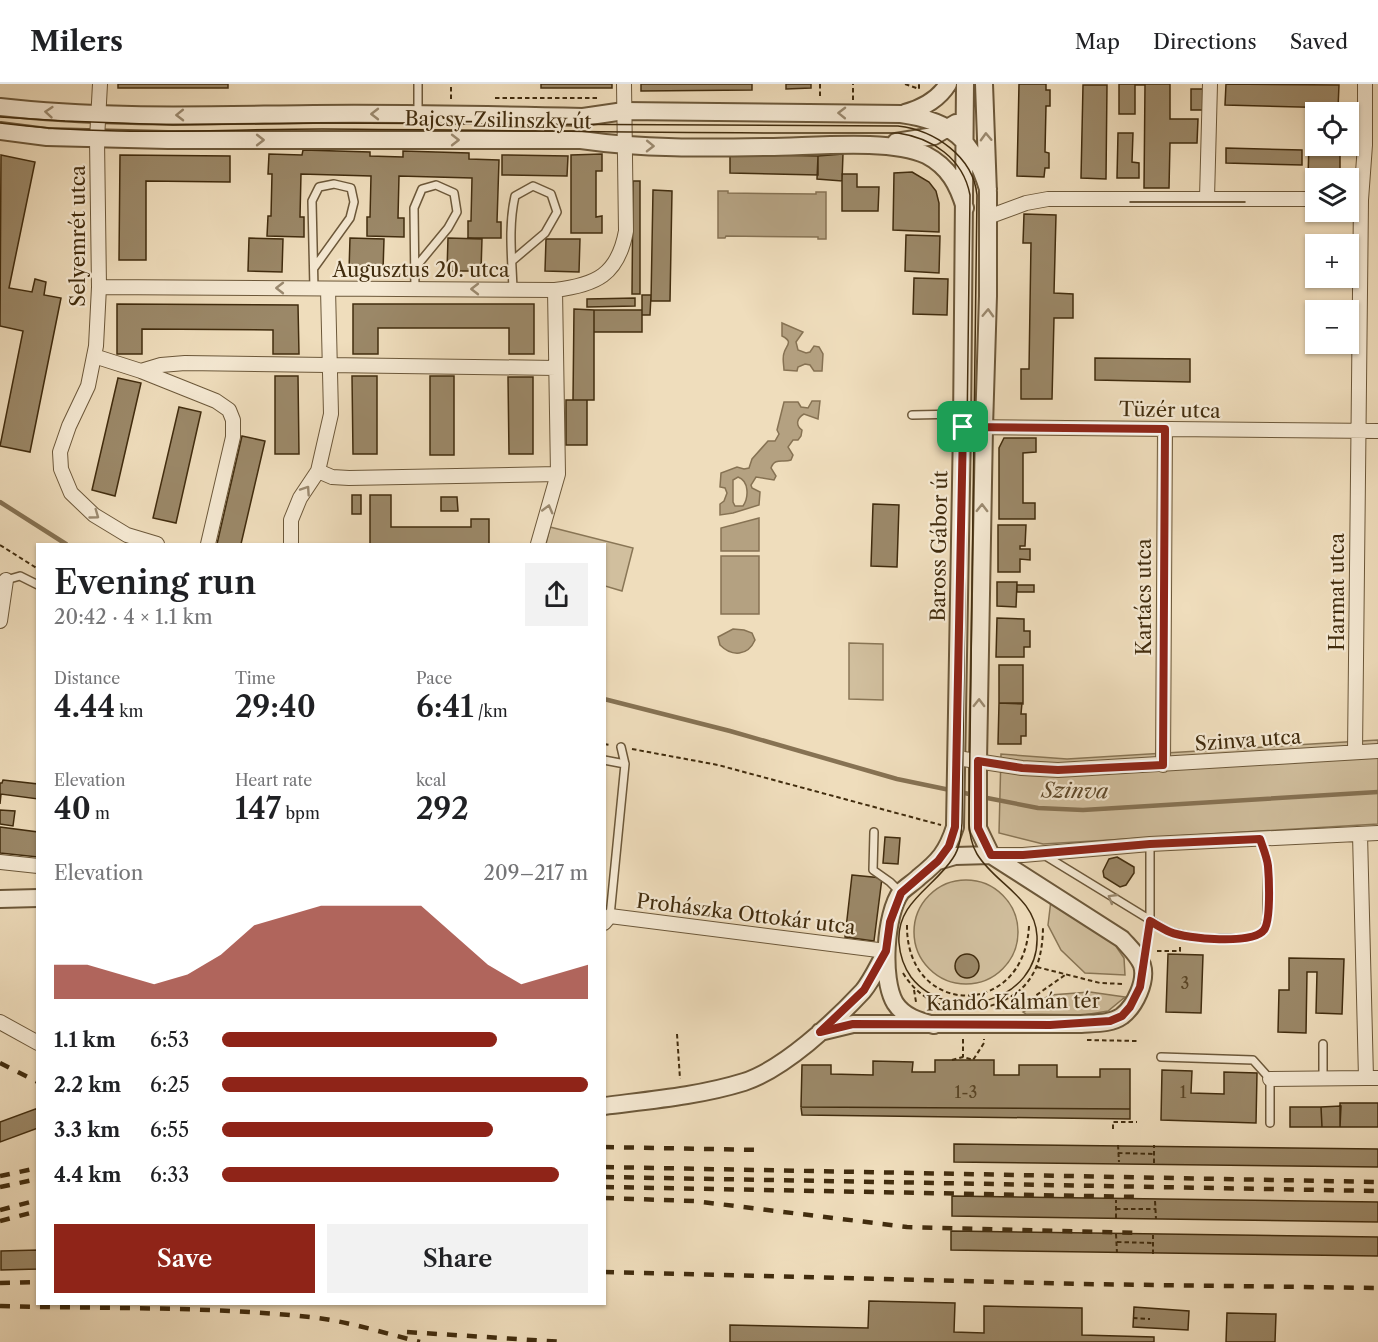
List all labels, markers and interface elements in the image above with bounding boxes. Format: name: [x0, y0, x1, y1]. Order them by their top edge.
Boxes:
text: Milers: [30, 24, 123, 58]
text: Map: [1075, 29, 1120, 54]
text: Directions: [1153, 29, 1257, 54]
text: Saved: [1290, 29, 1348, 54]
map controls: [1305, 102, 1359, 354]
button: locate: [1305, 102, 1359, 156]
one-way arrow: [44, 106, 53, 119]
street label: Bajcsy-Zsilinszky út: [404, 106, 592, 134]
one-way arrow: [838, 107, 847, 119]
one-way arrow: [370, 108, 379, 120]
one-way arrow: [175, 109, 184, 121]
one-way arrow: [980, 132, 992, 141]
one-way arrow: [256, 134, 265, 146]
one-way arrow: [451, 134, 460, 146]
one-way arrow: [645, 140, 654, 152]
street label: Selyemrét utca: [66, 165, 90, 307]
button: layers: [1305, 168, 1359, 222]
button: +: [1305, 234, 1359, 288]
street label: Augusztus 20. utca: [332, 258, 510, 282]
one-way arrow: [276, 282, 285, 294]
one-way arrow: [471, 283, 480, 295]
button: −: [1305, 300, 1359, 354]
one-way arrow: [981, 308, 994, 317]
street label: Tüzér utca: [1119, 397, 1221, 423]
pin: [937, 401, 988, 452]
icon: arrive: [946, 410, 979, 443]
street label: Baross Gábor út: [926, 470, 952, 622]
one-way arrow: [299, 485, 310, 496]
one-way arrow: [976, 503, 988, 512]
one-way arrow: [541, 504, 553, 515]
one-way arrow: [89, 507, 100, 518]
street label: Harmat utca: [1325, 533, 1349, 651]
street label: Kartács utca: [1132, 538, 1156, 656]
text: Evening run: [54, 562, 256, 603]
button: share: [525, 563, 588, 626]
text: 20:42 · 4 × 1.1 km: [54, 605, 213, 629]
text: Distance: [54, 668, 120, 688]
text: Time: [235, 668, 275, 688]
text: Pace: [416, 668, 452, 688]
text: 4.44: [54, 688, 115, 725]
text: 29:40: [235, 688, 316, 725]
text: 6:41: [416, 688, 473, 725]
one-way arrow: [972, 698, 985, 707]
text: km: [115, 701, 143, 721]
text: /km: [473, 701, 508, 721]
street label: Szinva utca: [1194, 724, 1302, 756]
text: Elevation: [54, 770, 125, 790]
text: Heart rate: [235, 770, 312, 790]
text: kcal: [416, 770, 446, 790]
water label: Szinva: [1039, 777, 1109, 804]
text: 40: [54, 790, 91, 827]
text: 147: [235, 790, 281, 827]
text: 292: [416, 790, 469, 827]
text: m: [91, 803, 110, 823]
text: bpm: [281, 803, 320, 823]
text: Elevation: [54, 861, 143, 885]
text: 209–217 m: [484, 861, 588, 885]
street label: Prohászka Ottokár utca: [635, 889, 858, 939]
one-way arrow: [1108, 893, 1118, 905]
house number: 3: [1181, 973, 1189, 993]
street label: Kandó Kálmán tér: [926, 988, 1101, 1016]
text: 1.1 km: [54, 1028, 116, 1052]
text: 6:53: [150, 1028, 189, 1052]
text: 2.2 km: [54, 1073, 121, 1097]
text: 6:25: [150, 1073, 190, 1097]
house number: 1-3: [955, 1082, 977, 1102]
house number: 1: [1180, 1082, 1187, 1102]
text: 3.3 km: [54, 1118, 120, 1142]
text: 6:55: [150, 1118, 189, 1142]
text: 4.4 km: [54, 1163, 121, 1187]
text: 6:33: [150, 1163, 189, 1187]
button: Save: [54, 1224, 315, 1293]
button: Share: [327, 1224, 588, 1293]

